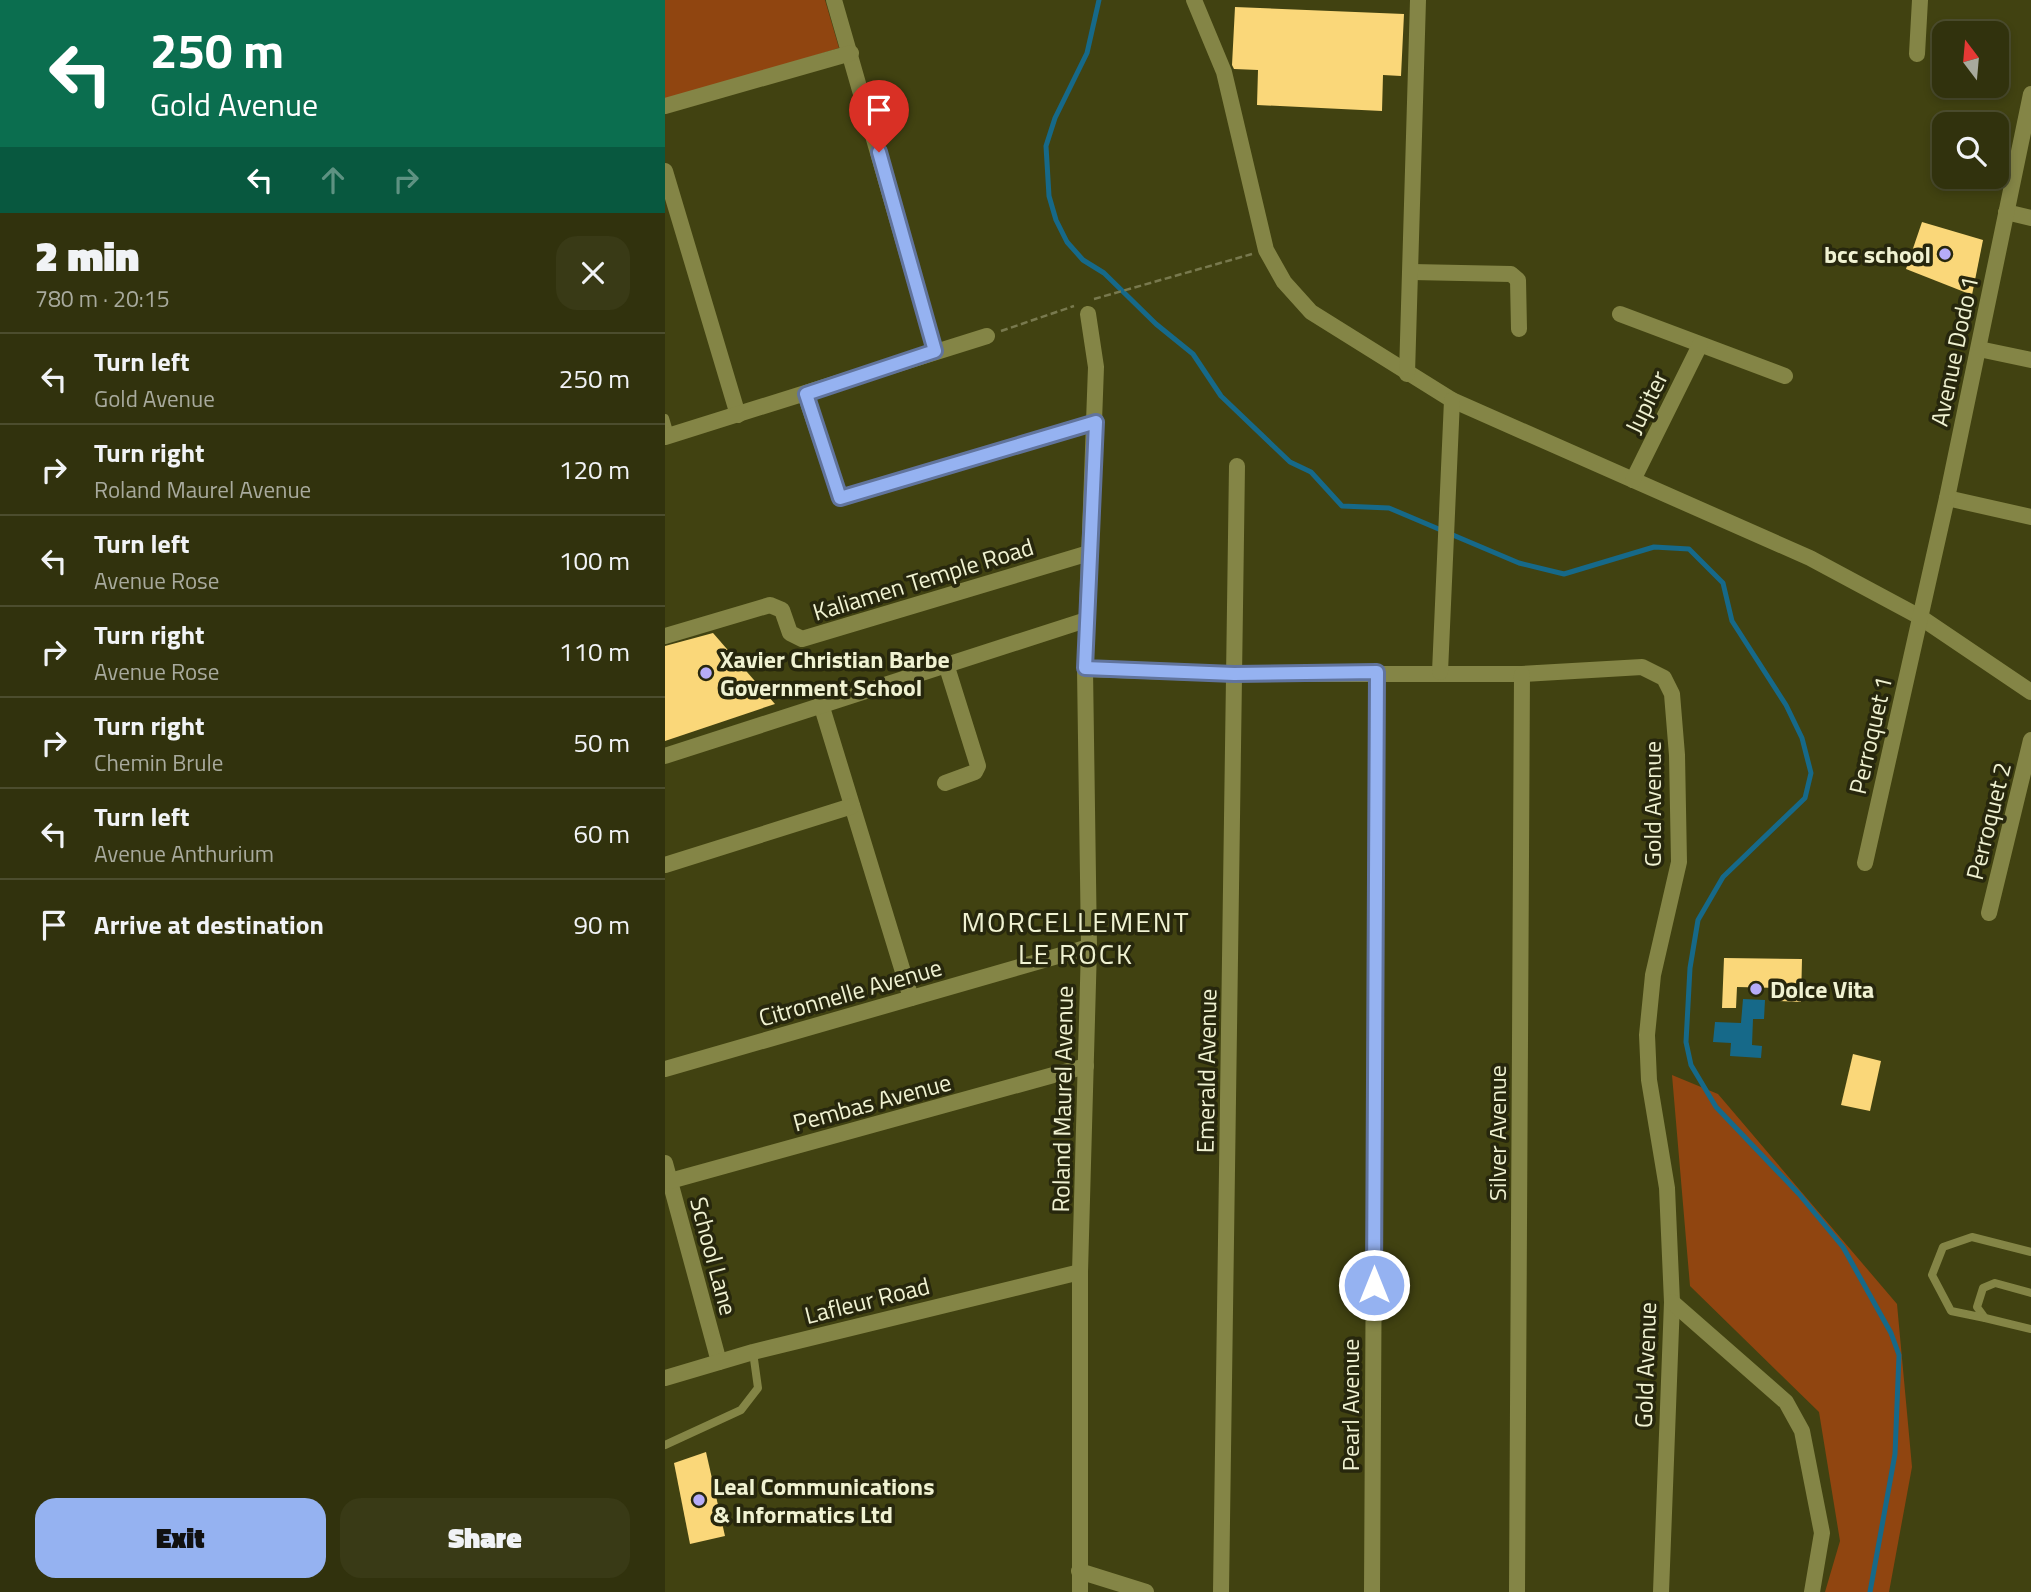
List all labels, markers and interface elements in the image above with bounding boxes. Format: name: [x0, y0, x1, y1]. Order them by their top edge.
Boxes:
text: 250 m: [150, 12, 284, 87]
north arrow: [1932, 21, 2009, 98]
map controls: [1932, 21, 2009, 189]
icon: left: [35, 28, 126, 119]
text: Gold Avenue: [150, 80, 318, 128]
pin: [849, 80, 909, 152]
icon: arrive: [860, 91, 898, 129]
button: search: [1932, 112, 2009, 189]
icon: left: [241, 161, 279, 199]
icon: ahead: [314, 161, 352, 199]
icon: right: [387, 161, 425, 199]
text: 2 min: [35, 223, 139, 287]
button: close: [556, 236, 630, 310]
place label: bcc school: [1824, 236, 1931, 272]
marker: bcc school: [1937, 246, 1953, 262]
street label: Avenue Dodo 1: [1921, 273, 1987, 429]
text: 780 m · 20:15: [35, 281, 170, 316]
text: Turn left: [94, 342, 189, 381]
text: 250 m: [559, 359, 630, 398]
icon: left: [35, 360, 73, 398]
street label: Jupiter: [1615, 364, 1677, 440]
text: Gold Avenue: [94, 381, 215, 416]
text: Turn right: [94, 433, 205, 472]
text: 120 m: [559, 450, 630, 489]
icon: right: [35, 451, 73, 489]
text: Roland Maurel Avenue: [94, 472, 311, 507]
text: Turn left: [94, 524, 189, 563]
street label: Kaliamen Temple Road: [808, 528, 1038, 630]
text: 100 m: [559, 541, 630, 580]
icon: left: [35, 542, 73, 580]
text: Avenue Rose: [94, 563, 219, 598]
text: Turn right: [94, 615, 205, 654]
text: 110 m: [559, 632, 630, 671]
icon: right: [35, 633, 73, 671]
place label: Xavier Christian Barbe Government School: [720, 641, 950, 705]
text: Avenue Rose: [94, 654, 219, 689]
marker: Xavier Christian Barbe Government School: [698, 665, 714, 681]
street label: Perroquet 1: [1839, 673, 1901, 797]
text: Turn right: [94, 706, 205, 745]
text: 50 m: [573, 723, 630, 762]
icon: right: [35, 724, 73, 762]
street label: Gold Avenue: [1634, 741, 1670, 867]
text: Chemin Brule: [94, 745, 223, 780]
street label: Perroquet 2: [1956, 758, 2020, 884]
text: Turn left: [94, 797, 189, 836]
text: 60 m: [573, 814, 630, 853]
icon: left: [35, 815, 73, 853]
text: Avenue Anthurium: [94, 836, 274, 871]
district label: MORCELLEMENT LE ROCK: [962, 900, 1190, 975]
text: Arrive at destination: [94, 905, 324, 944]
text: 90 m: [573, 905, 630, 944]
icon: arrive: [35, 906, 73, 944]
street label: Citronnelle Avenue: [754, 949, 946, 1035]
place label: Dolce Vita: [1770, 971, 1874, 1007]
marker: Dolce Vita: [1748, 981, 1764, 997]
street label: Roland Maurel Avenue: [1042, 985, 1082, 1213]
street label: Emerald Avenue: [1187, 989, 1225, 1153]
street label: Pembas Avenue: [789, 1064, 955, 1140]
street label: Silver Avenue: [1479, 1065, 1515, 1201]
street label: School Lane: [681, 1193, 747, 1319]
position arrow: [1337, 1248, 1411, 1322]
street label: Lafleur Road: [801, 1267, 933, 1333]
street label: Gold Avenue: [1625, 1301, 1665, 1429]
street label: Pearl Avenue: [1332, 1339, 1368, 1471]
place label: Leal Communications & Informatics Ltd: [713, 1468, 934, 1532]
marker: Leal Communications & Informatics Ltd: [691, 1492, 707, 1508]
button: Exit: [35, 1498, 326, 1578]
button: Share: [340, 1498, 630, 1578]

